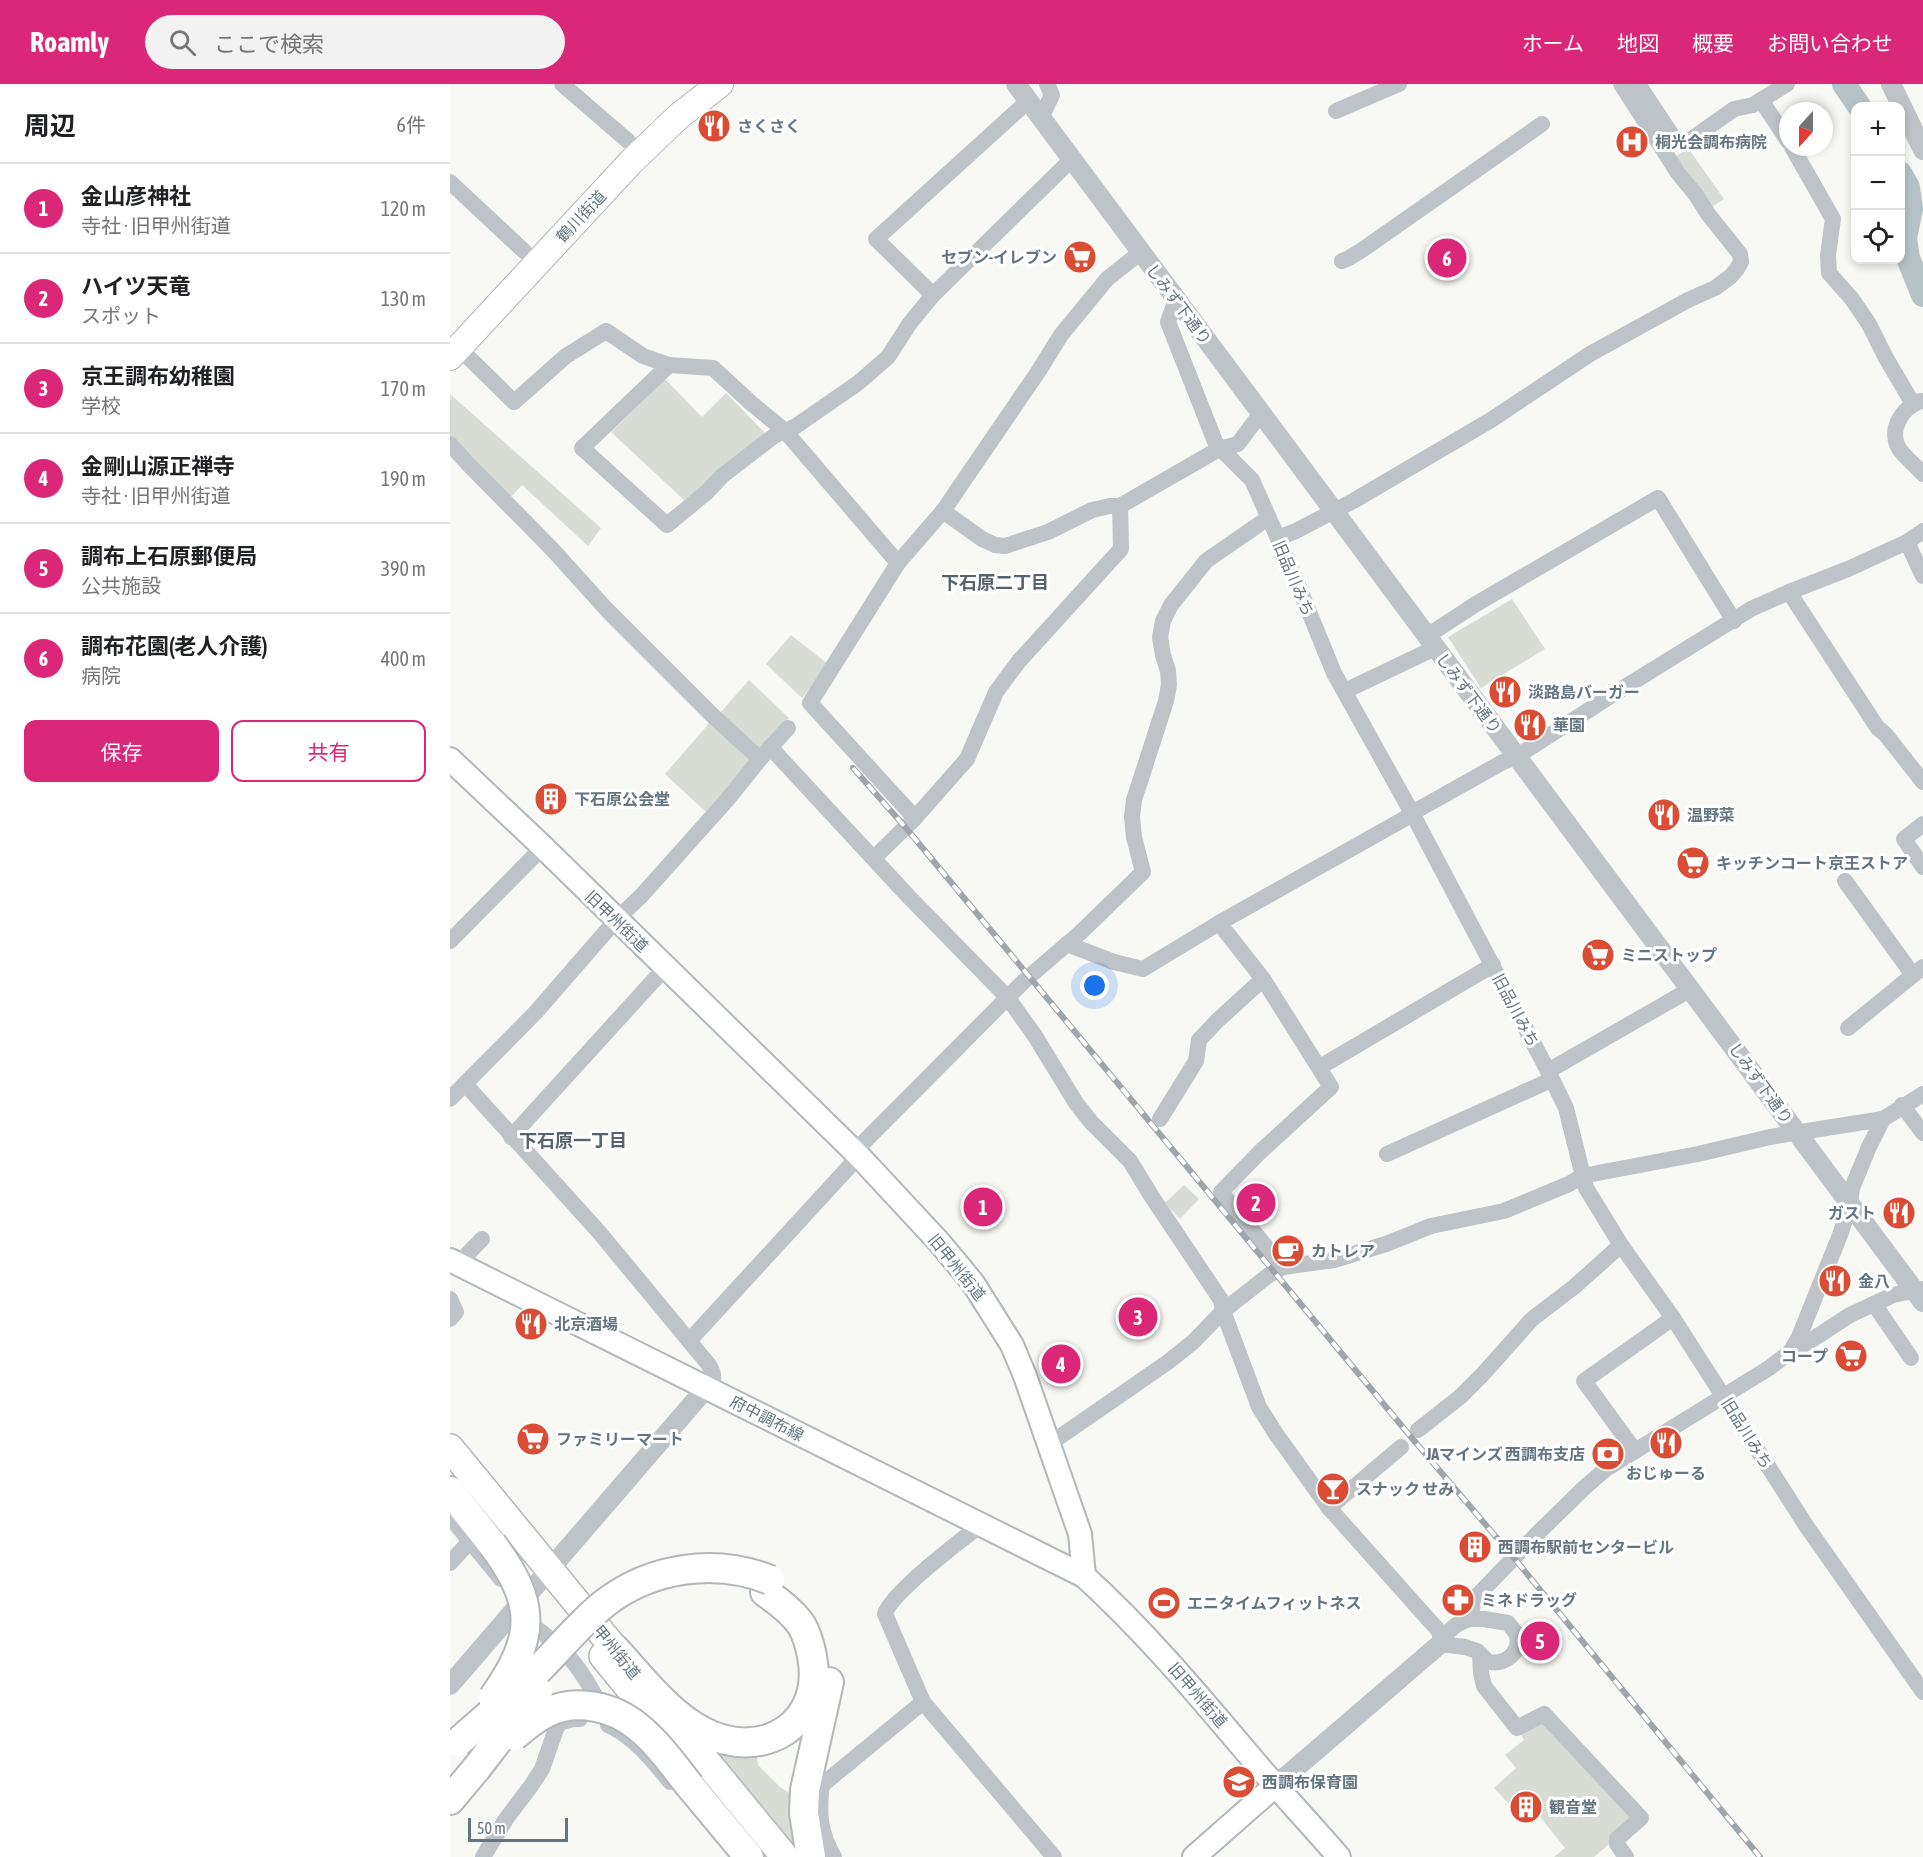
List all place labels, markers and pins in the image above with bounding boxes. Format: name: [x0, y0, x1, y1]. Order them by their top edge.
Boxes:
restaurant icon: さくさく: [696, 108, 732, 144]
place label: さくさく: [737, 117, 801, 135]
hospital icon: 桐光会調布病院: [1614, 124, 1650, 160]
place label: 桐光会調布病院: [1655, 133, 1767, 151]
pin: 6: [1428, 236, 1466, 280]
supermarket icon: セブン-イレブン: [1062, 239, 1098, 275]
place label: セブン-イレブン: [941, 248, 1057, 266]
restaurant icon: 淡路島バーガー: [1487, 674, 1523, 710]
place label: 淡路島バーガー: [1528, 683, 1640, 701]
restaurant icon: 華園: [1512, 707, 1548, 743]
place label: 華園: [1553, 716, 1585, 734]
building icon: 下石原公会堂: [533, 781, 569, 817]
place label: 下石原公会堂: [574, 790, 670, 808]
restaurant icon: 温野菜: [1646, 797, 1682, 833]
place label: 温野菜: [1687, 806, 1735, 824]
supermarket icon: キッチンコート京王ストア: [1675, 845, 1711, 881]
place label: キッチンコート京王ストア: [1716, 854, 1908, 872]
supermarket icon: ミニストップ: [1580, 937, 1616, 973]
place label: ミニストップ: [1621, 946, 1717, 964]
pin: 2: [1236, 1180, 1276, 1226]
pin: 1: [964, 1184, 1002, 1230]
restaurant icon: ガスト: [1881, 1195, 1917, 1231]
place label: ガスト: [1828, 1204, 1876, 1222]
cafe icon: カトレア: [1270, 1233, 1306, 1269]
place label: カトレア: [1311, 1242, 1375, 1260]
restaurant icon: 金八: [1817, 1263, 1853, 1299]
place label: 金八: [1858, 1272, 1890, 1290]
pin: 3: [1118, 1294, 1158, 1340]
restaurant icon: 北京酒場: [513, 1306, 549, 1342]
place label: 北京酒場: [554, 1315, 618, 1333]
supermarket icon: コープ: [1833, 1338, 1869, 1374]
pin: 4: [1042, 1342, 1080, 1386]
place label: コープ: [1781, 1347, 1828, 1365]
supermarket icon: ファミリーマート: [515, 1421, 551, 1457]
restaurant icon: おじゅーる: [1648, 1425, 1684, 1461]
place label: ファミリーマート: [556, 1430, 684, 1448]
bank icon: JAマインズ 西調布支店: [1590, 1436, 1626, 1472]
place label: JAマインズ 西調布支店: [1425, 1445, 1585, 1463]
place label: おじゅーる: [1626, 1464, 1706, 1482]
bar icon: スナック せみ: [1315, 1471, 1351, 1507]
place label: スナック せみ: [1356, 1480, 1454, 1498]
building icon: 西調布駅前センタービル: [1457, 1529, 1493, 1565]
place label: 西調布駅前センタービル: [1498, 1538, 1674, 1556]
pharmacy icon: ミネドラッグ: [1440, 1582, 1476, 1618]
sports icon: エニタイムフィットネス: [1146, 1585, 1182, 1621]
place label: ミネドラッグ: [1481, 1591, 1577, 1609]
place label: エニタイムフィットネス: [1187, 1594, 1361, 1612]
pin: 5: [1520, 1618, 1560, 1664]
school or university icon: 西調布保育園: [1221, 1764, 1257, 1800]
place label: 西調布保育園: [1262, 1773, 1358, 1791]
building icon: 観音堂: [1508, 1789, 1544, 1825]
place label: 観音堂: [1549, 1798, 1597, 1816]

